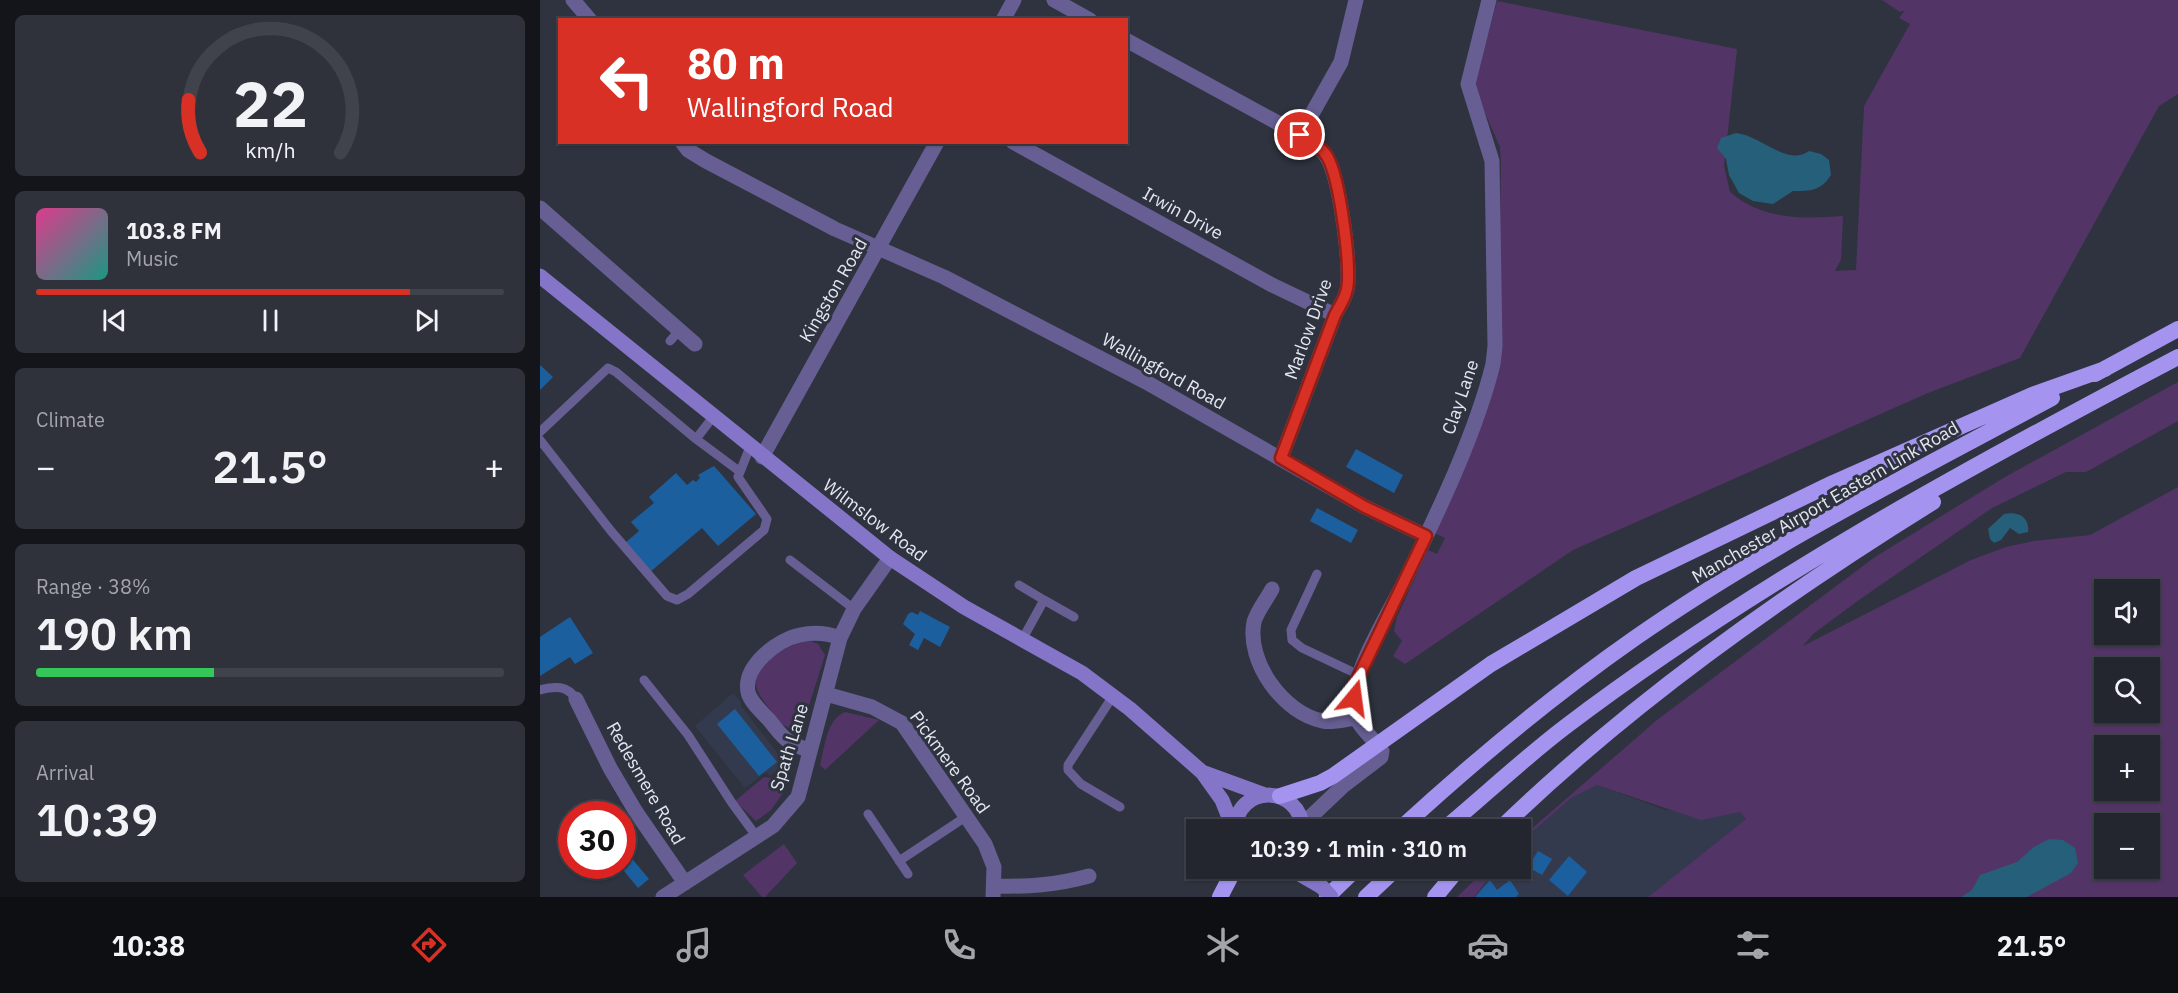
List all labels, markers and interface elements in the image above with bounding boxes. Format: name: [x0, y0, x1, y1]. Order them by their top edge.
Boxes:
text: 80 m: [687, 36, 785, 91]
icon: left: [588, 42, 666, 120]
text: 22: [233, 63, 307, 144]
text: Wallingford Road: [687, 89, 894, 124]
pin: [1274, 109, 1325, 160]
icon: arrive: [1283, 118, 1316, 151]
text: km/h: [245, 136, 295, 164]
street label: Irwin Drive: [1139, 181, 1227, 245]
text: 103.8 FM: [126, 216, 222, 245]
street label: Kingston Road: [794, 234, 872, 346]
text: Music: [126, 245, 178, 272]
street label: Marlow Drive: [1279, 275, 1337, 383]
icon: previous: [98, 304, 131, 337]
icon: pause: [254, 304, 287, 337]
icon: next: [410, 304, 443, 337]
street label: Wallingford Road: [1098, 328, 1230, 414]
street label: Clay Lane: [1437, 356, 1484, 437]
text: Climate: [36, 406, 105, 433]
street label: Manchester Airport Eastern Link Road: [1687, 416, 1963, 588]
text: 21.5°: [212, 437, 328, 495]
text: −: [36, 445, 56, 488]
text: +: [484, 445, 504, 488]
street label: Wilmslow Road: [818, 473, 932, 567]
text: Range · 38%: [36, 573, 151, 600]
map controls: [2094, 579, 2160, 879]
button: sound: [2094, 579, 2160, 645]
text: 190 km: [36, 604, 193, 662]
button: search: [2094, 657, 2160, 723]
position arrow: [1322, 666, 1386, 730]
street label: Spath Lane: [765, 700, 813, 793]
street label: Pickmere Road: [905, 706, 995, 818]
street label: Redesmere Road: [602, 718, 690, 848]
button: +: [2094, 735, 2160, 801]
text: Arrival: [36, 759, 94, 786]
text: 10:39: [36, 790, 158, 848]
speed limit sign: 30: [558, 801, 636, 879]
button: −: [2094, 813, 2160, 879]
text: 10:39 · 1 min · 310 m: [1250, 834, 1467, 863]
icon: directions: [408, 924, 450, 966]
icon: music: [673, 924, 715, 966]
icon: phone: [938, 924, 980, 966]
icon: climate: [1202, 924, 1244, 966]
icon: car: [1467, 924, 1509, 966]
icon: filters: [1732, 924, 1774, 966]
text: 10:38: [111, 928, 185, 963]
text: 21.5°: [1997, 928, 2066, 963]

